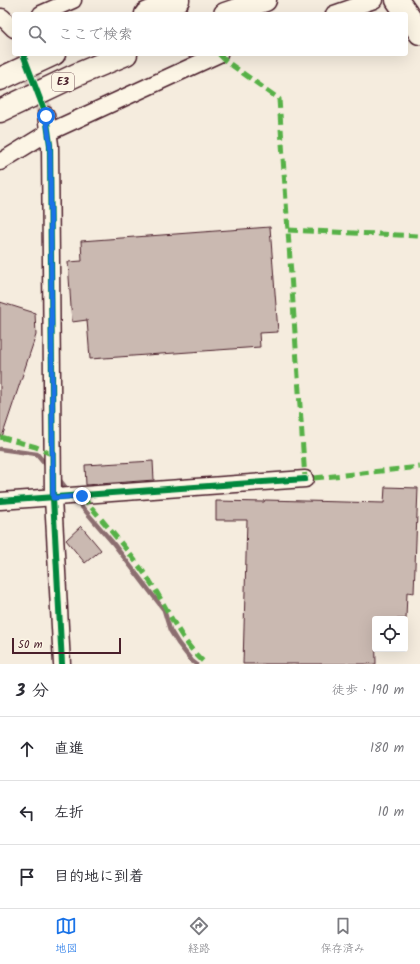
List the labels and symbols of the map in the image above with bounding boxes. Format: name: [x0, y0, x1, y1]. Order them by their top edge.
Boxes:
road number: E3: [52, 73, 74, 91]
route start: [37, 107, 55, 125]
route end: [73, 487, 91, 505]
scale bar: [12, 636, 121, 655]

